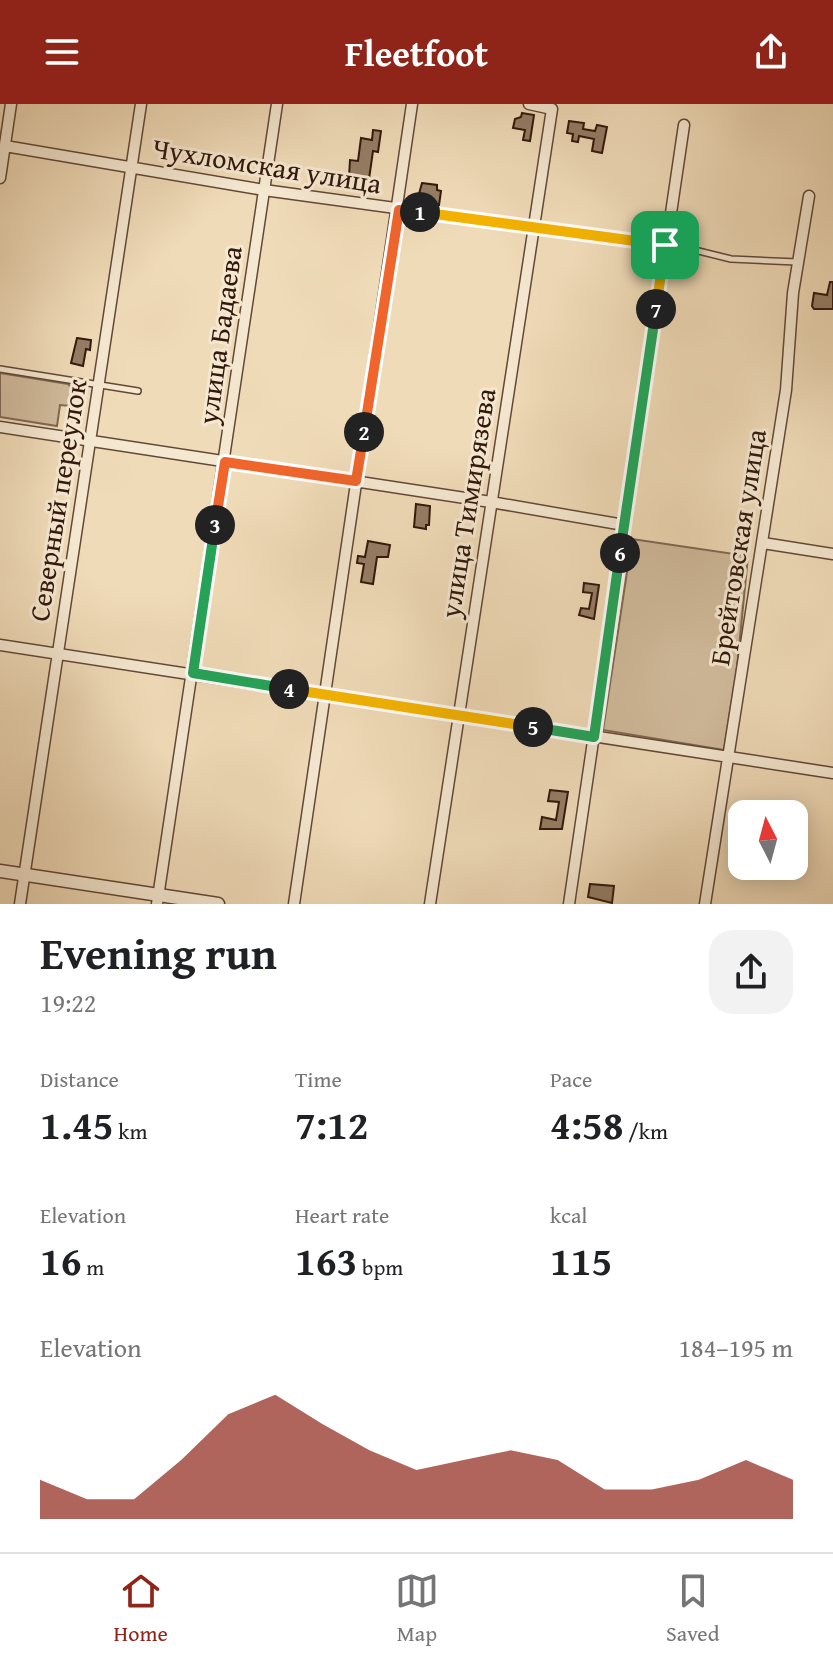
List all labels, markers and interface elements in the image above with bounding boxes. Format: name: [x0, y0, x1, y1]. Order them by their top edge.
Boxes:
text: Fleetfoot: [345, 26, 488, 79]
icon: menu: [40, 30, 84, 74]
icon: share: [749, 30, 793, 74]
street label: Чухломская улица: [149, 127, 385, 203]
pin: 1: [400, 192, 440, 232]
text: 1: [414, 196, 426, 228]
pin: [631, 211, 699, 279]
icon: arrive: [643, 223, 687, 267]
street label: улица Бадаева: [186, 243, 252, 428]
pin: 7: [636, 289, 676, 329]
text: 7: [650, 293, 662, 325]
street label: Северный переулок: [18, 376, 96, 624]
street label: улица Тимирязева: [428, 384, 506, 622]
pin: 2: [344, 412, 384, 452]
text: 2: [358, 416, 370, 448]
street label: Брейтовская улица: [698, 425, 776, 668]
pin: 3: [195, 505, 235, 545]
text: 3: [209, 509, 221, 541]
pin: 6: [600, 533, 640, 573]
text: 6: [614, 537, 626, 569]
pin: 4: [269, 669, 309, 709]
text: 4: [283, 673, 295, 705]
pin: 5: [513, 707, 553, 747]
text: 5: [527, 711, 539, 743]
north arrow: [728, 800, 808, 880]
map controls: [728, 800, 808, 880]
text: Evening run: [40, 921, 277, 985]
button: share: [709, 930, 793, 1014]
text: 19:22: [40, 983, 96, 1022]
text: Distance: [40, 1063, 119, 1095]
text: Time: [295, 1063, 342, 1095]
text: Pace: [550, 1063, 592, 1095]
text: 1.45: [40, 1095, 113, 1154]
text: 7:12: [295, 1095, 368, 1154]
text: 4:58: [550, 1095, 623, 1154]
text: km: [113, 1115, 147, 1147]
text: /km: [623, 1115, 668, 1147]
text: Elevation: [40, 1199, 126, 1231]
text: Heart rate: [295, 1199, 389, 1231]
text: kcal: [550, 1199, 588, 1231]
text: 16: [40, 1231, 81, 1290]
text: 163: [295, 1231, 357, 1290]
text: 115: [550, 1231, 612, 1290]
text: m: [81, 1251, 104, 1283]
text: bpm: [357, 1251, 403, 1283]
text: Elevation: [40, 1328, 142, 1367]
text: 184–195 m: [679, 1328, 793, 1367]
tab: Home: [114, 1569, 168, 1649]
tab: Map: [395, 1569, 439, 1649]
tab: Saved: [666, 1569, 719, 1649]

